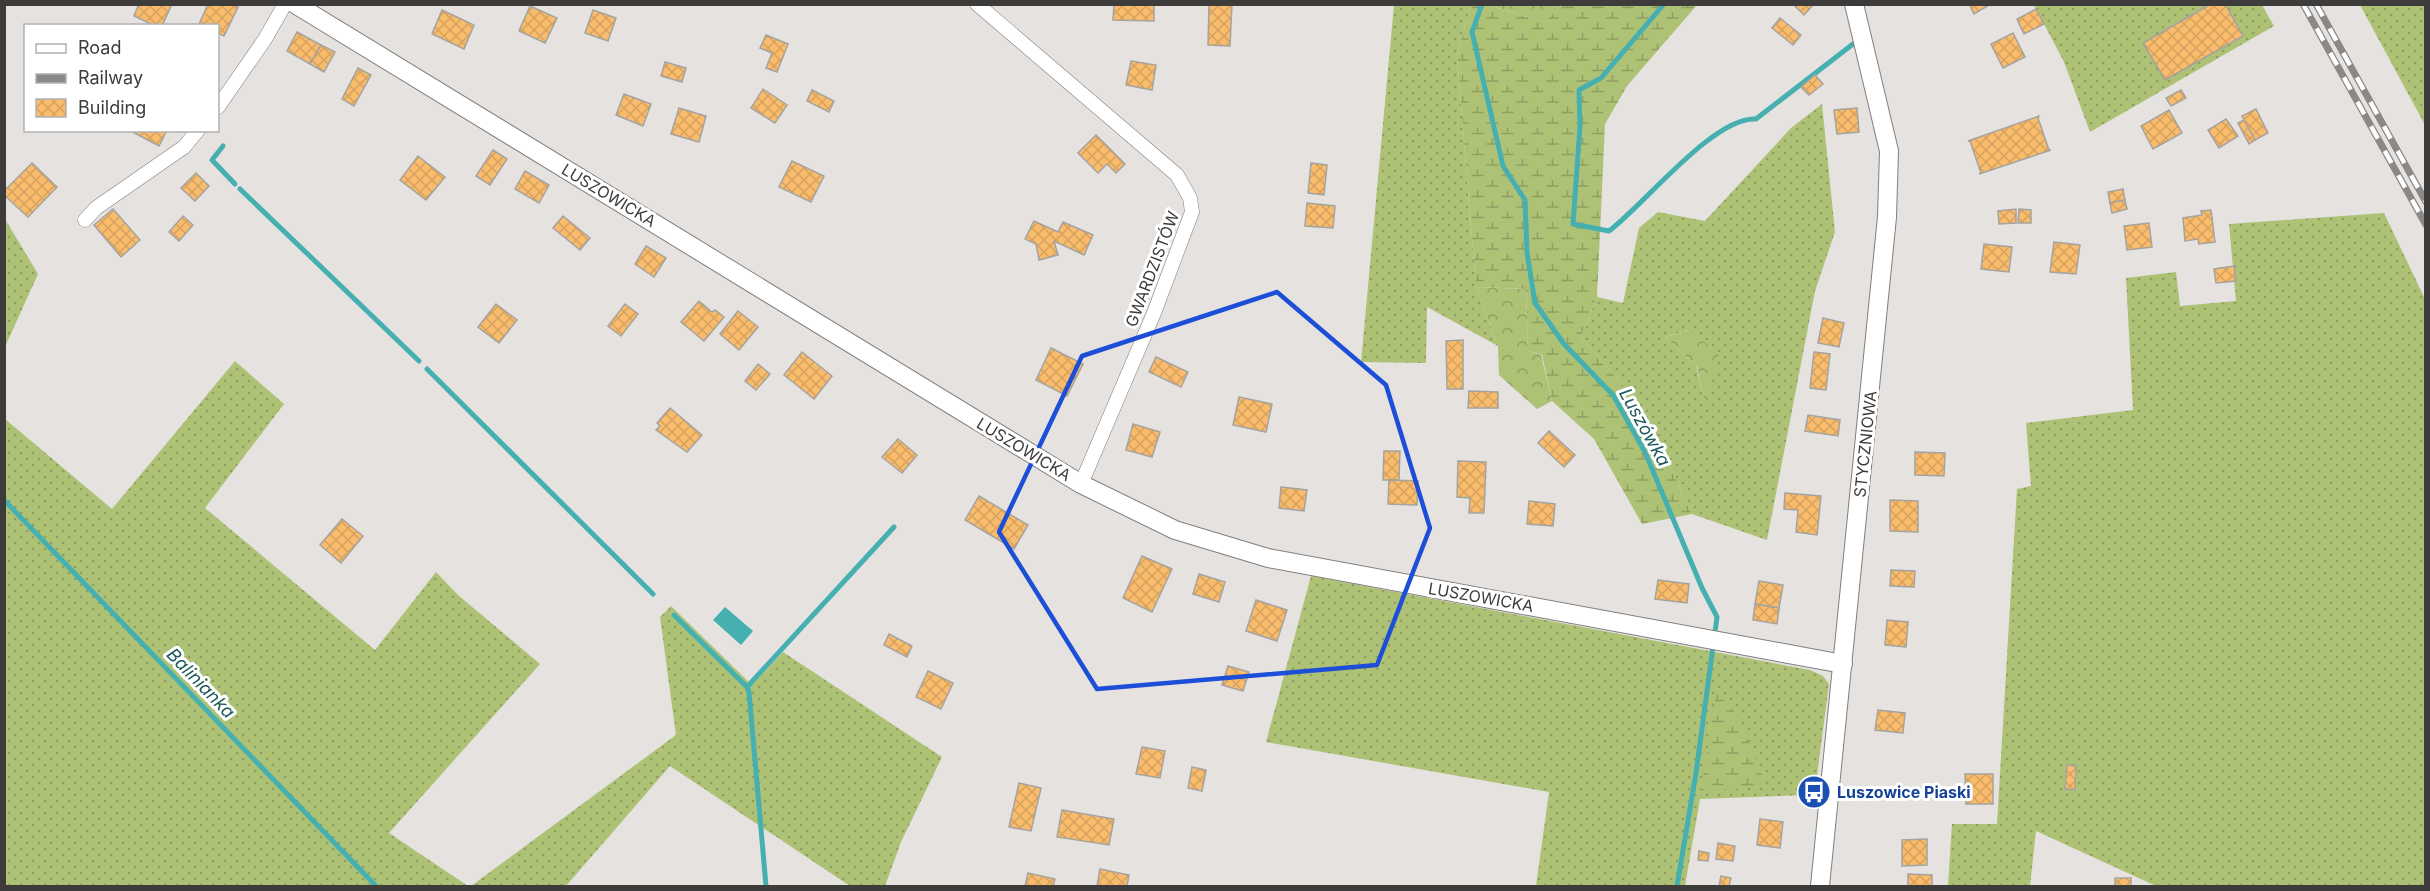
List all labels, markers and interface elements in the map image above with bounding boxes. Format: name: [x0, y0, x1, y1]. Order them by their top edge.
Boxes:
legend: [24, 24, 219, 132]
text: Road: [78, 37, 121, 58]
text: Railway: [78, 67, 143, 88]
text: Building: [78, 97, 146, 118]
street label: LUSZOWICKA: [558, 159, 660, 231]
street label: GWARDZISTÓW: [1121, 208, 1183, 330]
water label: Luszówka: [1615, 384, 1675, 470]
street label: STYCZNIOWA: [1849, 390, 1881, 498]
street label: LUSZOWICKA: [973, 413, 1075, 485]
street label: LUSZOWICKA: [1427, 578, 1535, 616]
water label: Balinianka: [163, 644, 239, 722]
bus stop icon: Luszowice Piaski: [1796, 774, 1832, 810]
place label: Luszowice Piaski: [1837, 782, 1971, 802]

